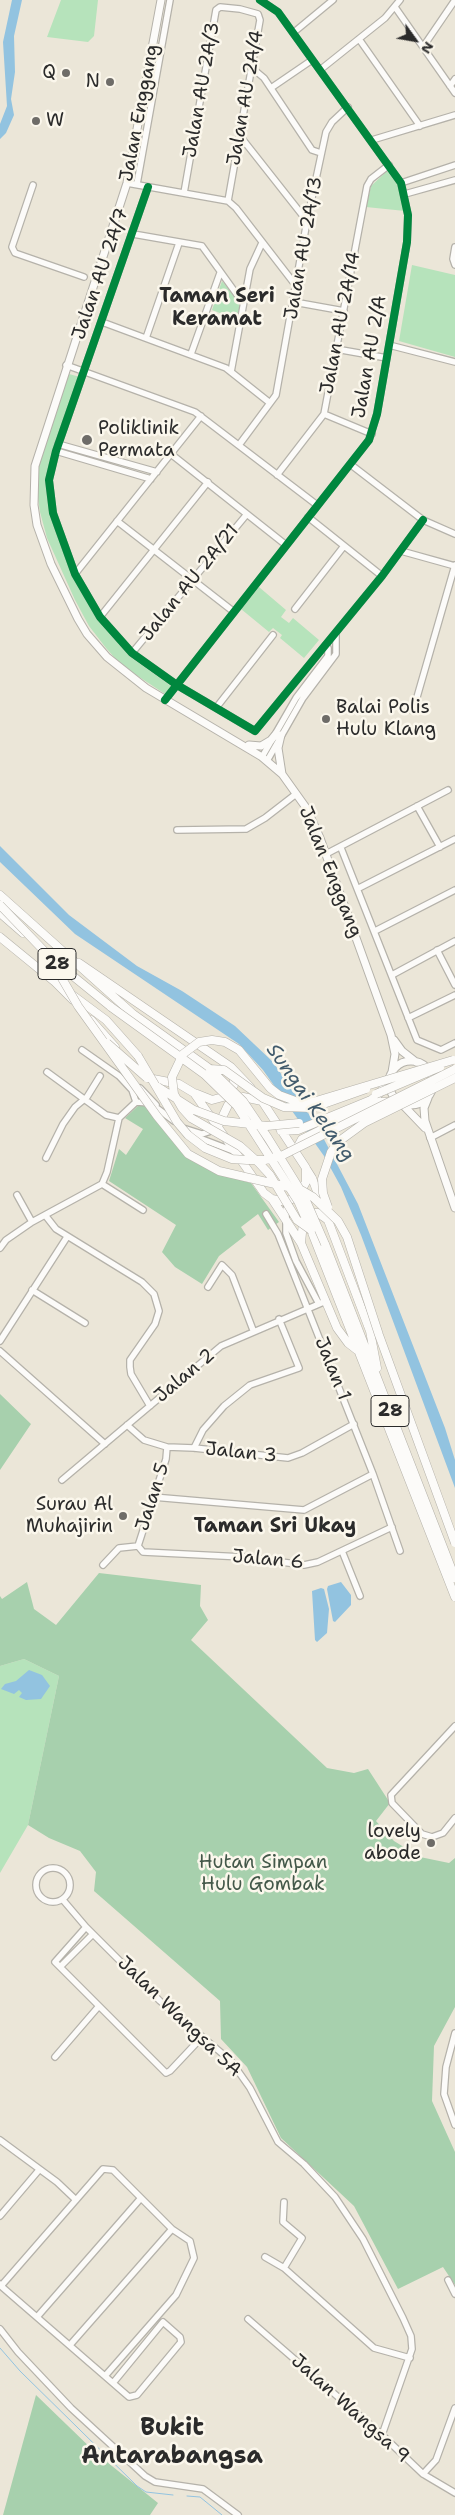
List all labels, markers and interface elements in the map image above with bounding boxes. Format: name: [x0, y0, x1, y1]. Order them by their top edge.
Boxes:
north arrow: [390, 15, 440, 65]
street label: Jalan AU 2A/3: [179, 20, 225, 160]
street label: Jalan AU 2A/4: [223, 29, 269, 167]
text: N: [417, 38, 438, 57]
street label: Jalan Enggang: [115, 42, 165, 184]
place label: Q: [42, 62, 56, 84]
marker: Q: [60, 67, 72, 79]
place label: N: [86, 71, 100, 93]
marker: N: [104, 76, 116, 88]
place label: W: [46, 110, 64, 132]
marker: W: [30, 115, 42, 127]
street label: Jalan AU 2A/13: [280, 175, 328, 321]
street label: Jalan AU 2A/7: [68, 205, 134, 343]
street label: Jalan AU 2A/14: [316, 250, 366, 396]
district label: Taman Seri Keramat: [159, 285, 275, 332]
street label: Jalan AU 2/A: [348, 294, 392, 420]
place label: Poliklinik Permata: [98, 418, 179, 462]
marker: Poliklinik Permata: [80, 433, 94, 447]
street label: Jalan AU 2A/21: [136, 520, 244, 646]
place label: Balai Polis Hulu Klang: [336, 697, 436, 741]
marker: Balai Polis Hulu Klang: [320, 713, 332, 725]
street label: Jalan Enggang: [293, 803, 367, 941]
road number: 28: [38, 949, 76, 980]
water label: Sungai Kelang: [261, 1039, 359, 1167]
street label: Jalan 1: [309, 1334, 355, 1404]
street label: Jalan 2: [150, 1344, 220, 1408]
road number: 28: [371, 1395, 409, 1426]
street label: Jalan 3: [204, 1438, 278, 1468]
street label: Jalan 5: [131, 1460, 175, 1534]
place label: Surau Al Muhajirin: [26, 1494, 113, 1538]
marker: Surau Al Muhajirin: [117, 1510, 129, 1522]
district label: Taman Sri Ukay: [194, 1515, 356, 1539]
street label: Jalan 6: [231, 1546, 305, 1574]
place label: lovely abode: [364, 1821, 421, 1865]
marker: lovely abode: [425, 1837, 437, 1849]
park label: Hutan Simpan Hulu Gombak: [199, 1852, 327, 1896]
street label: Jalan Wangsa 5A: [112, 1952, 246, 2082]
street label: Jalan Wangsa 9: [286, 2350, 414, 2468]
district label: Bukit Antarabangsa: [81, 2415, 263, 2471]

